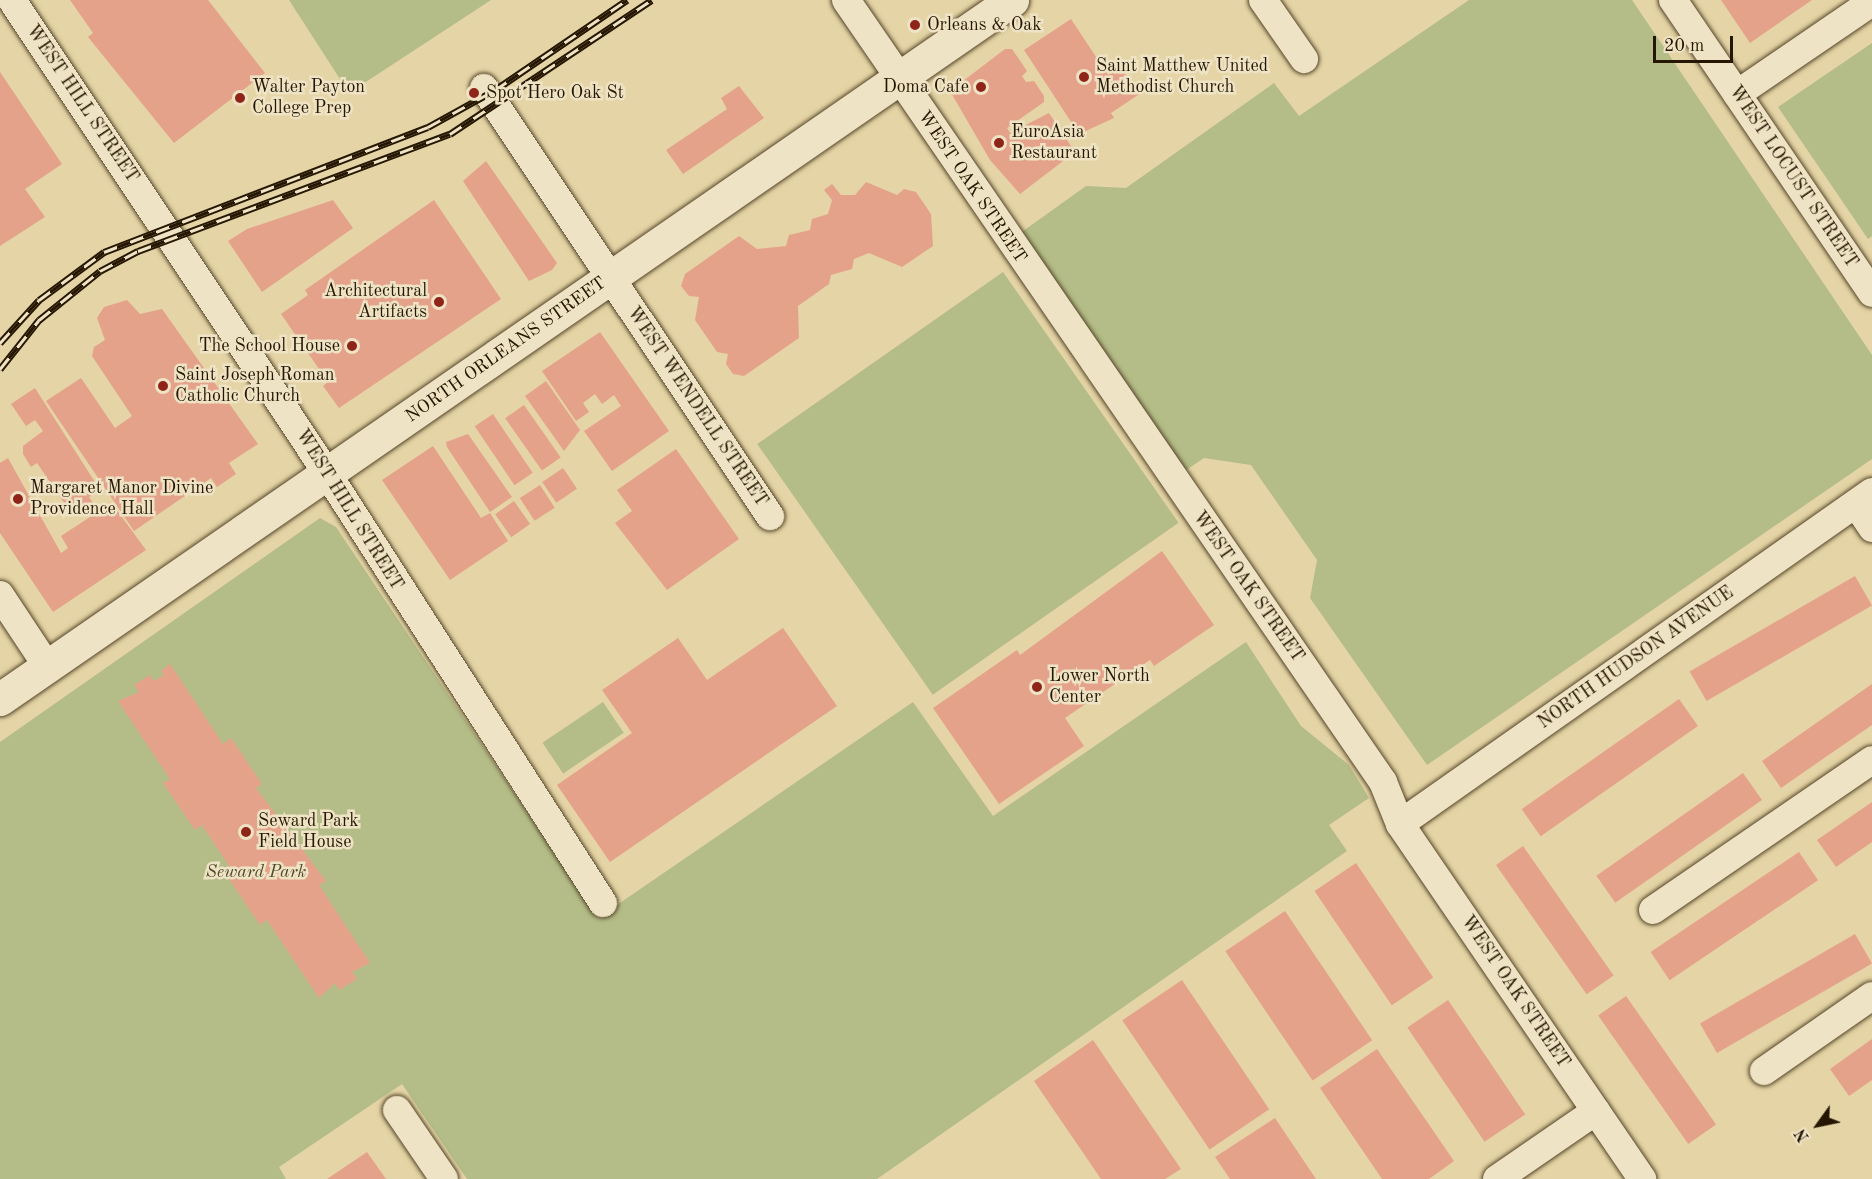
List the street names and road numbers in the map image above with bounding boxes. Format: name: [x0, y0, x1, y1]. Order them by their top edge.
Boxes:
street label: WEST HILL STREET: [21, 21, 143, 187]
street label: WEST LOCUST STREET: [1724, 82, 1862, 272]
street label: WEST OAK STREET: [913, 107, 1031, 267]
street label: NORTH ORLEANS STREET: [402, 272, 610, 428]
street label: WEST WENDELL STREET: [622, 303, 772, 511]
street label: WEST HILL STREET: [291, 426, 407, 594]
street label: WEST OAK STREET: [1188, 507, 1308, 667]
street label: NORTH HUDSON AVENUE: [1534, 582, 1738, 734]
street label: WEST OAK STREET: [1456, 912, 1574, 1072]

